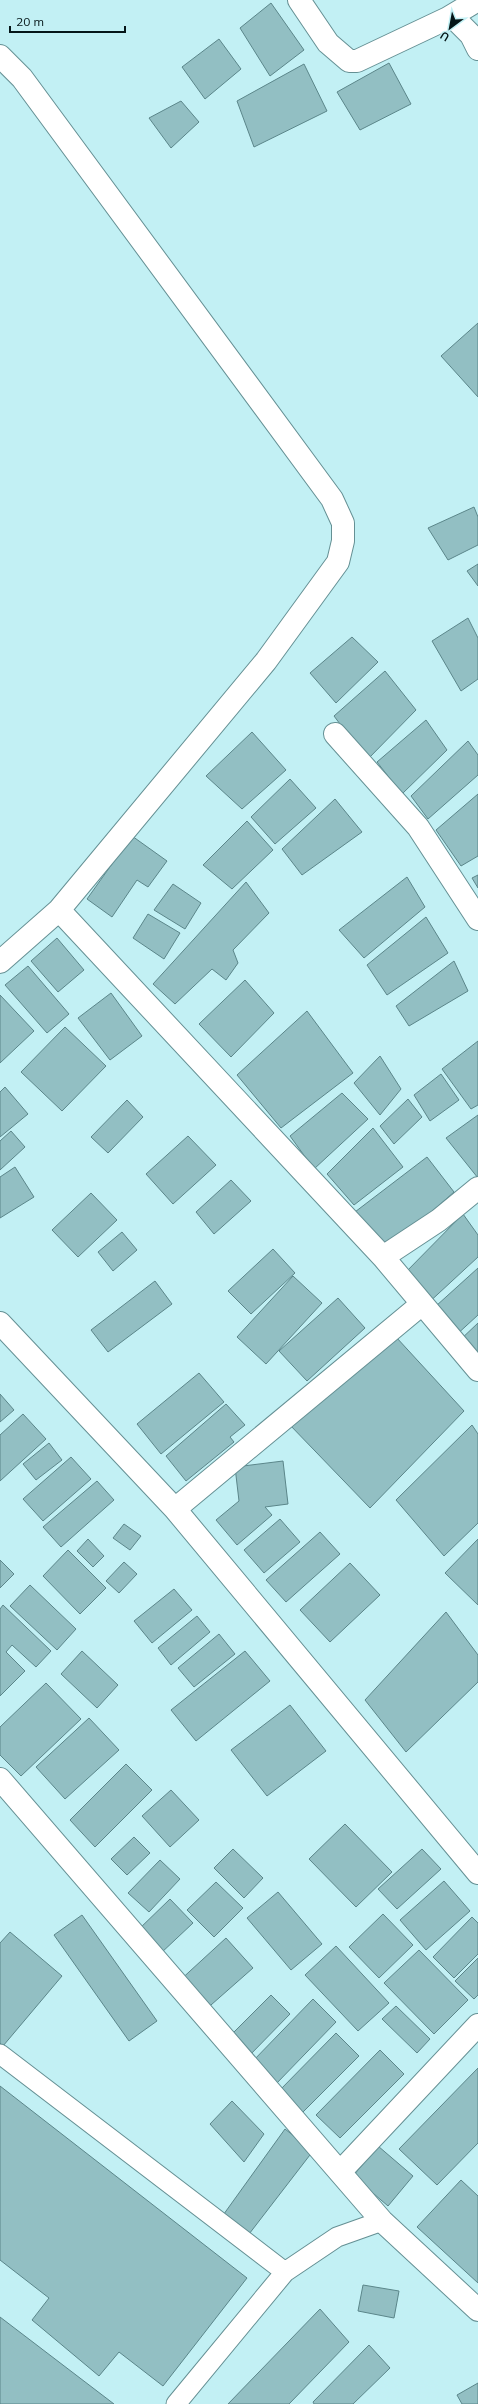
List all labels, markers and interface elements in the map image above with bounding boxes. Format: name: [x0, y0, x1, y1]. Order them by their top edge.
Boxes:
scale bar: [10, 8, 125, 34]
north arrow: [430, 8, 470, 48]
text: 20 m: [16, 14, 44, 29]
text: U: [438, 28, 452, 45]

